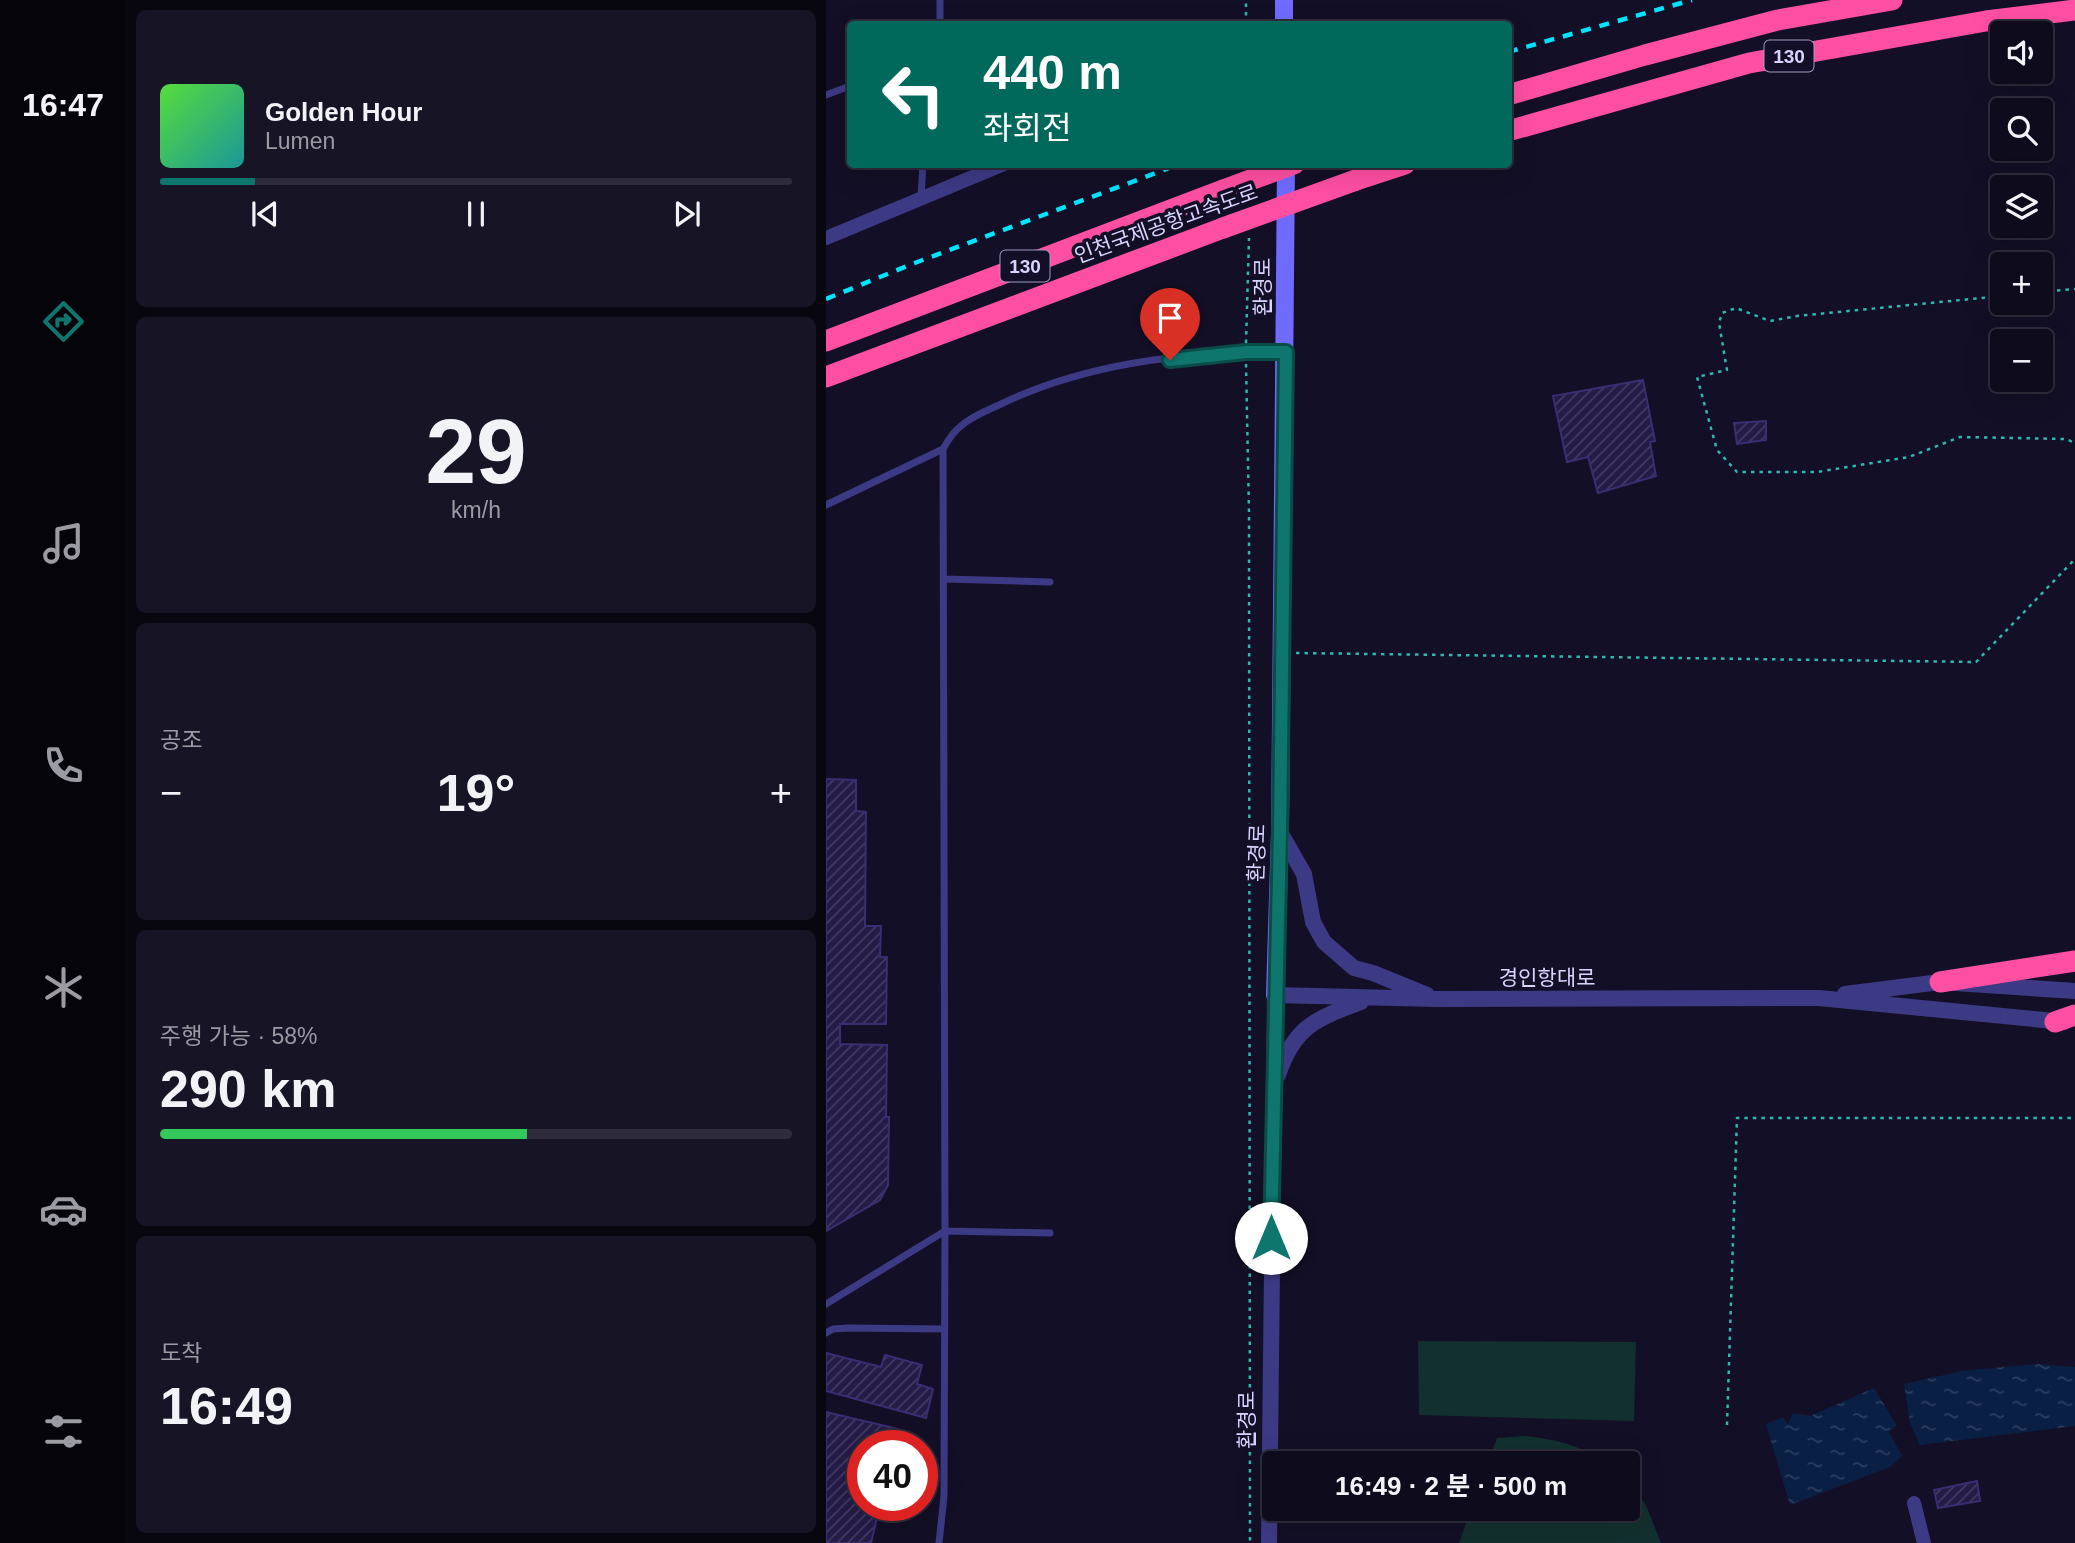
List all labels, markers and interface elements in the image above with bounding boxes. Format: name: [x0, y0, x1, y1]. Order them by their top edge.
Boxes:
map controls: [1990, 21, 2053, 392]
button: sound: [1990, 21, 2053, 84]
road number: 130: [1765, 40, 1814, 72]
text: 440 m: [983, 45, 1122, 99]
icon: left: [868, 49, 959, 140]
text: 16:47: [22, 87, 104, 123]
text: Golden Hour: [265, 97, 422, 127]
button: search: [1990, 98, 2053, 161]
text: 좌회전: [983, 110, 1071, 146]
text: Lumen: [265, 128, 335, 154]
button: layers: [1990, 175, 2053, 238]
street label: 인천국제공항고속도로: [1071, 180, 1261, 267]
icon: previous: [246, 195, 284, 233]
icon: pause: [457, 195, 495, 233]
icon: next: [668, 195, 706, 233]
road number: 130: [1000, 250, 1050, 282]
button: +: [1990, 252, 2053, 315]
street label: 환경로: [1251, 258, 1274, 316]
pin: [1140, 288, 1200, 360]
icon: directions: [39, 297, 88, 346]
icon: arrive: [1151, 299, 1189, 337]
button: −: [1990, 329, 2053, 392]
text: 29: [425, 401, 527, 502]
text: km/h: [451, 497, 501, 523]
icon: music: [39, 519, 88, 568]
text: 공조: [160, 727, 202, 753]
icon: phone: [39, 741, 88, 790]
text: 19°: [437, 764, 515, 822]
text: −: [160, 772, 182, 814]
text: +: [770, 772, 792, 814]
street label: 환경로: [1244, 824, 1269, 882]
icon: climate: [39, 963, 88, 1012]
street label: 경인항대로: [1499, 966, 1595, 989]
text: 주행 가능 · 58%: [160, 1023, 318, 1049]
text: 290 km: [160, 1060, 336, 1118]
icon: car: [39, 1185, 88, 1234]
position arrow: [1234, 1201, 1308, 1275]
text: 도착: [160, 1340, 202, 1366]
text: 16:49: [160, 1377, 293, 1435]
street label: 환경로: [1235, 1391, 1258, 1449]
icon: filters: [39, 1407, 88, 1456]
speed limit sign: 40: [847, 1430, 938, 1521]
text: 16:49 · 2 분 · 500 m: [1335, 1471, 1567, 1501]

